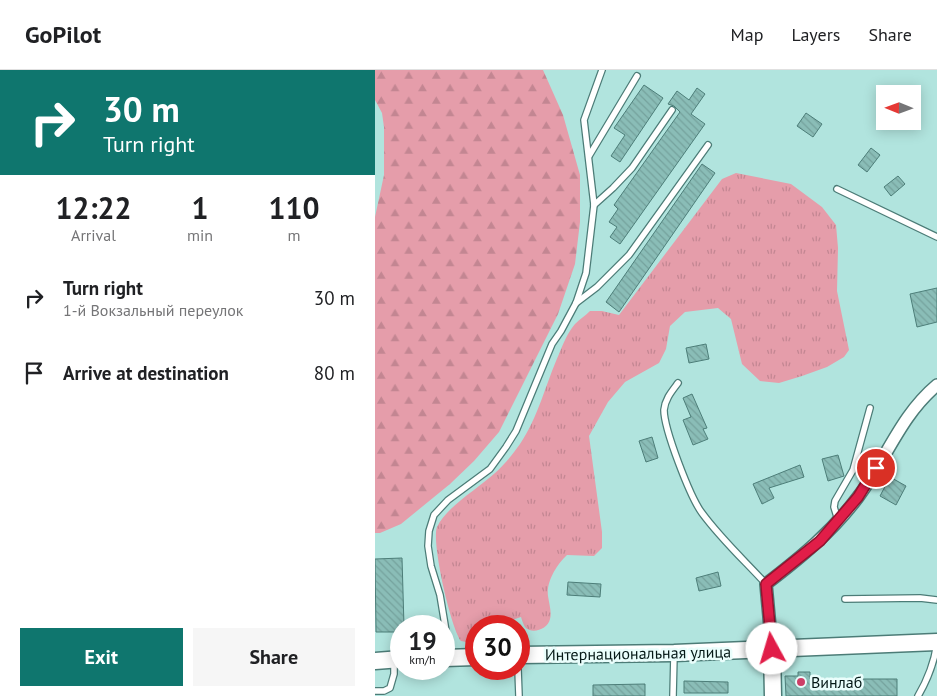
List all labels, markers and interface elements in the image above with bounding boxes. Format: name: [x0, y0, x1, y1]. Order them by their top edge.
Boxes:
text: GoPilot: [25, 19, 101, 50]
text: Map: [731, 23, 763, 46]
text: Layers: [791, 23, 840, 46]
text: Share: [868, 23, 912, 46]
north arrow: [876, 85, 921, 130]
map controls: [876, 85, 921, 130]
text: 30 m: [103, 86, 180, 132]
icon: right: [20, 90, 85, 155]
text: Turn right: [103, 130, 195, 158]
text: 12:22: [55, 188, 132, 227]
text: 1: [192, 188, 209, 227]
text: 110: [268, 188, 320, 227]
text: Arrival: [71, 225, 116, 245]
text: min: [187, 225, 213, 245]
text: m: [288, 225, 301, 245]
text: Turn right: [63, 276, 143, 300]
icon: right: [20, 284, 48, 312]
text: 30 m: [314, 286, 355, 310]
text: 1-й Вокзальный переулок: [63, 300, 243, 320]
icon: arrive: [20, 359, 48, 387]
text: Arrive at destination: [63, 361, 229, 385]
text: 80 m: [314, 361, 355, 385]
pin: [855, 447, 897, 489]
icon: arrive: [862, 454, 890, 482]
speed limit sign: 30: [465, 615, 530, 680]
position arrow: [745, 622, 797, 674]
text: 19: [408, 625, 437, 657]
button: Exit: [20, 628, 183, 686]
button: Share: [193, 628, 355, 686]
street label: Интернациональная улица: [545, 641, 731, 665]
text: km/h: [409, 652, 436, 667]
place label: Винлаб: [811, 672, 862, 692]
marker: Винлаб: [795, 676, 807, 688]

